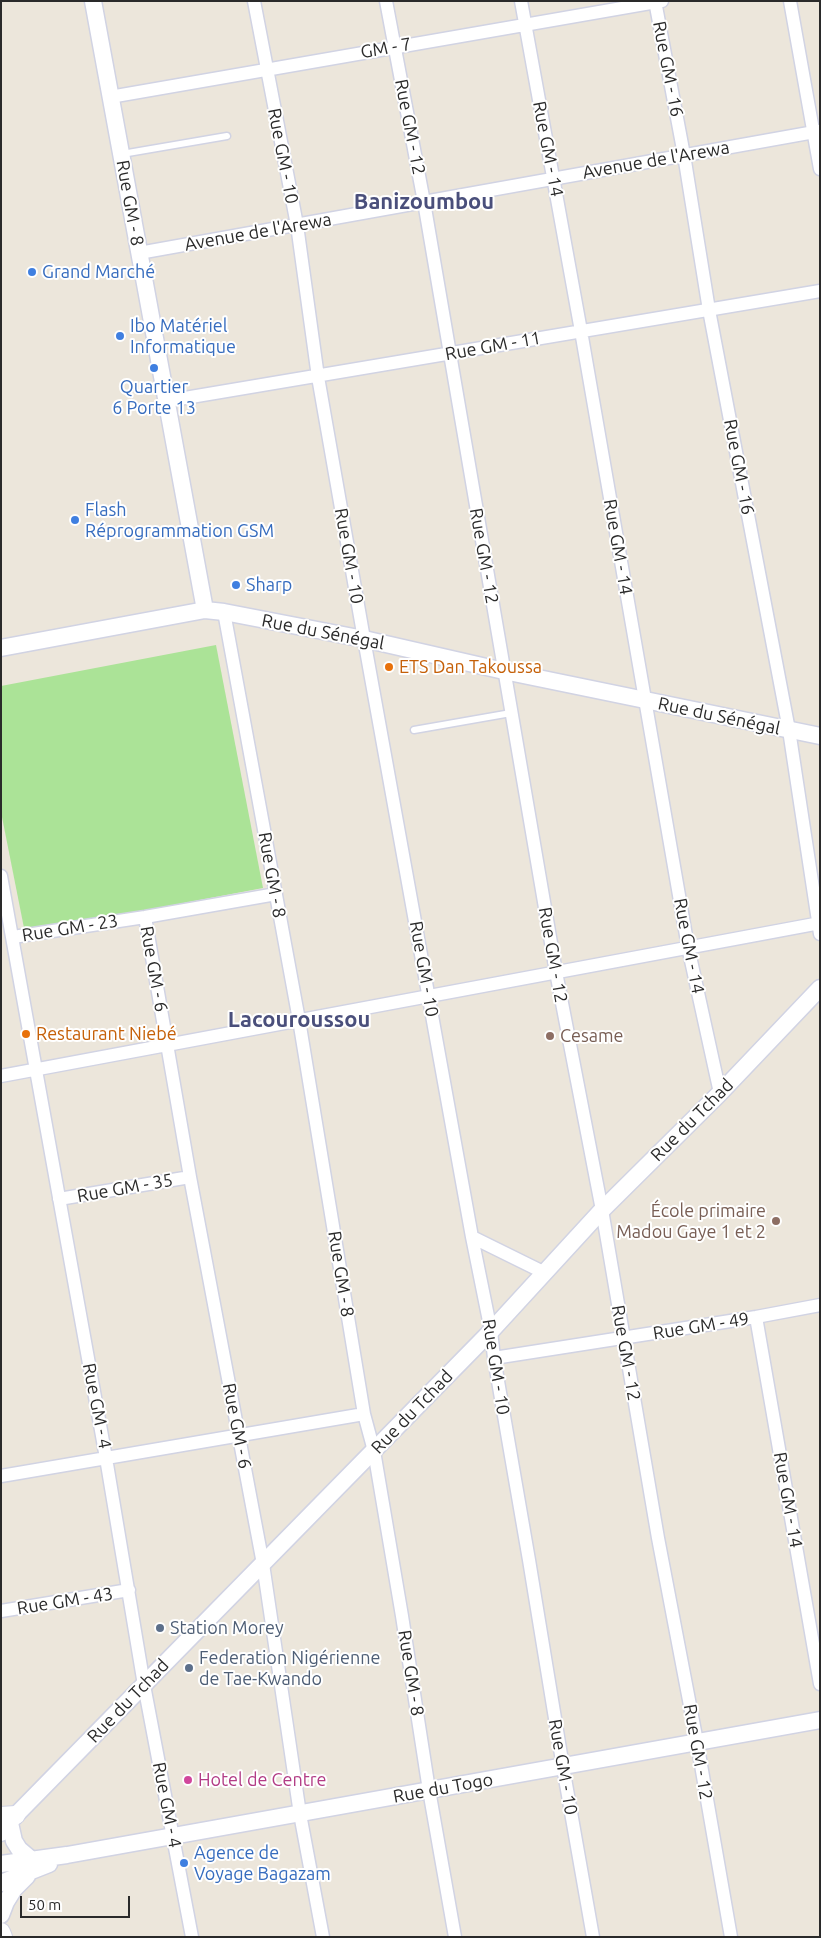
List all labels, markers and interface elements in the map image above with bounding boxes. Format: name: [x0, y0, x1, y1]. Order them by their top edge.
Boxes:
street label: Rue GM - 16: [648, 19, 688, 119]
street label: GM - 7: [359, 33, 413, 63]
street label: Rue GM - 12: [390, 77, 430, 177]
street label: Rue GM - 14: [528, 99, 568, 199]
street label: Rue GM - 10: [263, 106, 303, 206]
street label: Avenue de l'Arewa: [581, 136, 731, 184]
street label: Rue GM - 8: [112, 158, 148, 248]
district label: Banizoumbou: [354, 189, 494, 215]
street label: Avenue de l'Arewa: [183, 208, 333, 256]
place label: Grand Marché: [42, 261, 155, 283]
marker: Grand Marché: [26, 266, 38, 278]
place label: Ibo Matériel Informatique: [130, 315, 236, 358]
street label: Rue GM - 11: [443, 327, 543, 365]
marker: Ibo Matériel Informatique: [114, 330, 126, 342]
marker: Quartier 6 Porte 13: [148, 362, 160, 374]
place label: Quartier 6 Porte 13: [112, 376, 196, 418]
street label: Rue GM - 16: [719, 417, 759, 517]
street label: Rue GM - 14: [599, 497, 637, 597]
place label: Flash Réprogrammation GSM: [85, 499, 274, 542]
street label: Rue GM - 10: [330, 506, 368, 606]
street label: Rue GM - 12: [465, 506, 503, 606]
marker: Flash Réprogrammation GSM: [69, 514, 81, 526]
place label: Sharp: [246, 574, 292, 596]
marker: Sharp: [230, 579, 242, 591]
street label: Rue du Sénégal: [260, 610, 386, 654]
place label: ETS Dan Takoussa: [399, 656, 542, 678]
marker: ETS Dan Takoussa: [383, 661, 395, 673]
street label: Rue du Sénégal: [656, 693, 782, 739]
street label: Rue GM - 8: [254, 830, 290, 920]
street label: Rue GM - 14: [669, 896, 709, 996]
street label: Rue GM - 12: [534, 905, 572, 1005]
street label: Rue GM - 23: [20, 910, 120, 946]
street label: Rue GM - 10: [405, 919, 443, 1019]
street label: Rue GM - 6: [136, 924, 172, 1014]
district label: Lacouroussou: [228, 1007, 370, 1033]
place label: Restaurant Niebé: [36, 1023, 177, 1045]
place label: Cesame: [560, 1025, 623, 1047]
marker: Restaurant Niebé: [20, 1028, 32, 1040]
marker: Cesame: [544, 1030, 556, 1042]
street label: Rue du Tchad: [646, 1074, 738, 1166]
street label: Rue GM - 35: [75, 1169, 175, 1207]
place label: École primaire Madou Gaye 1 et 2: [616, 1200, 766, 1242]
marker: École primaire Madou Gaye 1 et 2: [770, 1215, 782, 1227]
street label: Rue GM - 8: [324, 1229, 358, 1319]
street label: Rue GM - 12: [607, 1303, 645, 1403]
street label: Rue GM - 49: [651, 1308, 751, 1344]
street label: Rue GM - 10: [478, 1317, 514, 1417]
street label: Rue GM - 4: [78, 1361, 116, 1451]
street label: Rue du Tchad: [367, 1366, 457, 1458]
street label: Rue GM - 6: [218, 1381, 256, 1471]
street label: Rue GM - 14: [769, 1450, 807, 1550]
street label: Rue GM - 43: [15, 1583, 115, 1619]
place label: Station Morey: [170, 1617, 284, 1639]
marker: Station Morey: [154, 1622, 166, 1634]
street label: Rue GM - 8: [394, 1628, 428, 1718]
place label: Federation Nigérienne de Tae-Kwando: [199, 1647, 380, 1690]
street label: Rue du Tchad: [83, 1655, 173, 1747]
marker: Federation Nigérienne de Tae-Kwando: [183, 1662, 195, 1674]
street label: Rue GM - 12: [679, 1702, 717, 1802]
street label: Rue GM - 10: [544, 1717, 582, 1817]
street label: Rue GM - 4: [148, 1760, 186, 1850]
place label: Hotel de Centre: [198, 1769, 327, 1791]
street label: Rue du Togo: [391, 1769, 495, 1807]
marker: Hotel de Centre: [182, 1774, 194, 1786]
place label: Agence de Voyage Bagazam: [194, 1842, 331, 1885]
marker: Agence de Voyage Bagazam: [178, 1857, 190, 1869]
scale bar: [22, 1886, 132, 1918]
text: 50 m: [28, 1896, 61, 1913]

